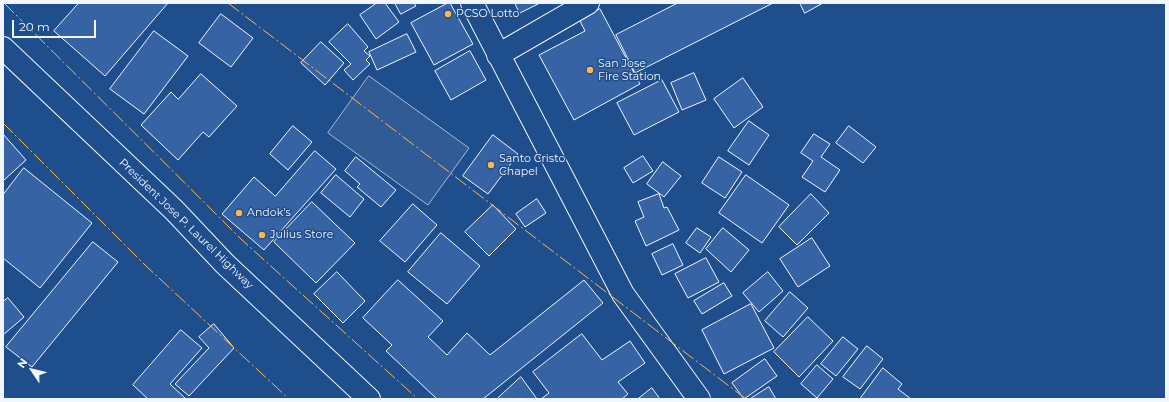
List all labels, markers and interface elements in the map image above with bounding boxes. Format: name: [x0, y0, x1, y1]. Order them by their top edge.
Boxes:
place label: PCSO Lotto: [456, 7, 519, 21]
marker: PCSO Lotto: [443, 9, 453, 19]
scale bar: [14, 12, 98, 38]
text: 20 m: [19, 19, 50, 34]
place label: San Jose Fire Station: [598, 57, 661, 83]
marker: San Jose Fire Station: [585, 65, 595, 75]
place label: Santo Cristo Chapel: [499, 152, 565, 178]
street label: President Jose P. Laurel Highway: [116, 156, 256, 292]
marker: Santo Cristo Chapel: [486, 160, 496, 170]
place label: Andok's: [247, 206, 291, 220]
marker: Andok's: [234, 208, 244, 218]
place label: Julius Store: [270, 228, 333, 242]
marker: Julius Store: [257, 230, 267, 240]
north arrow: [12, 350, 52, 390]
text: N: [14, 355, 30, 371]

